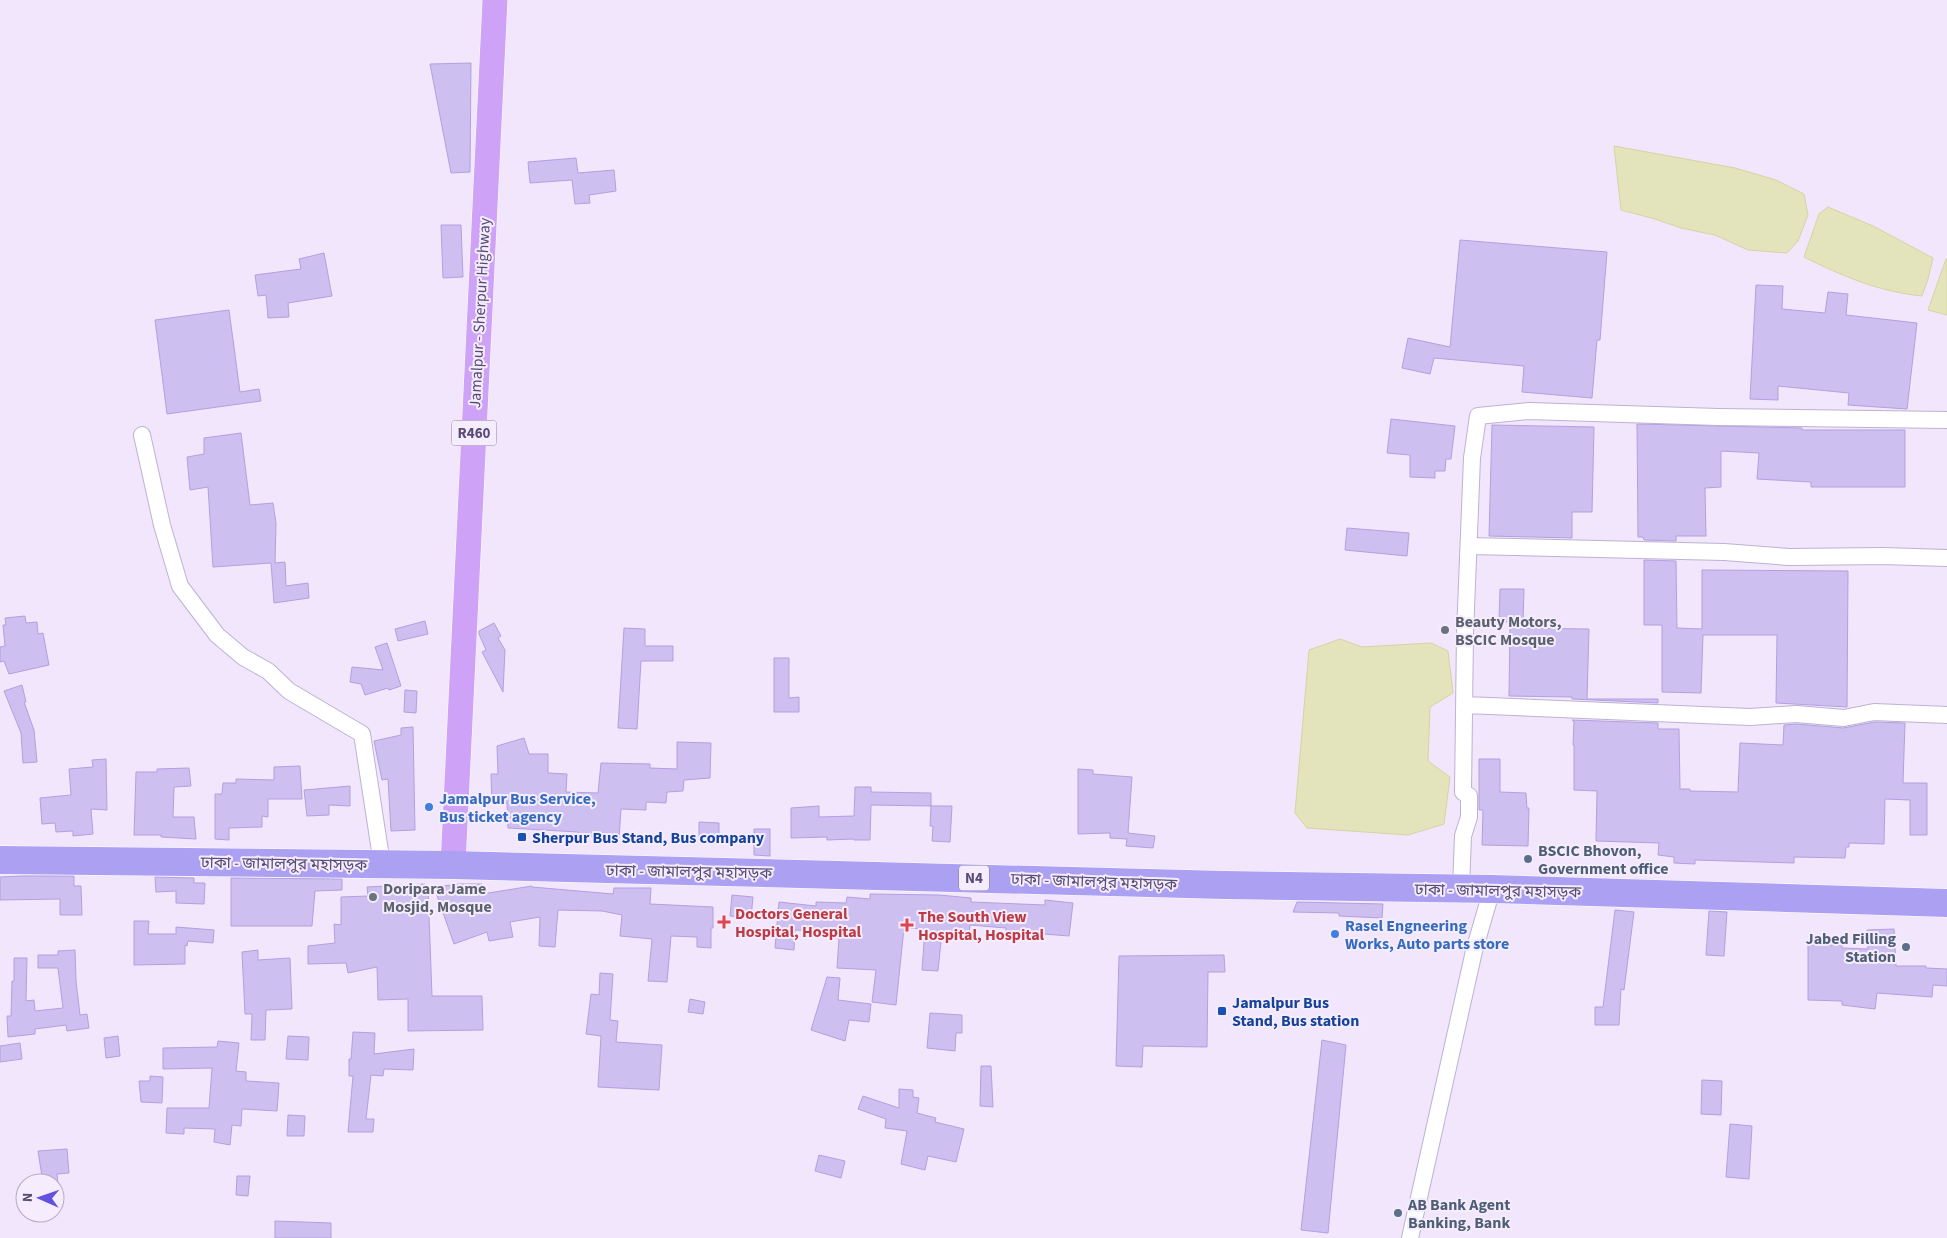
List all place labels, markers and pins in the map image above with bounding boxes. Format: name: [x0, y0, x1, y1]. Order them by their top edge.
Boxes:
place label: Beauty Motors, BSCIC Mosque: [1455, 611, 1562, 651]
marker: Beauty Motors, BSCIC Mosque: [1439, 624, 1451, 636]
place label: Jamalpur Bus Service, Bus ticket agency: [439, 788, 596, 828]
marker: Jamalpur Bus Service, Bus ticket agency: [423, 801, 435, 813]
place label: Sherpur Bus Stand, Bus company: [532, 827, 765, 849]
marker: Sherpur Bus Stand, Bus company: [516, 831, 528, 843]
place label: BSCIC Bhovon, Government office: [1538, 840, 1669, 880]
marker: BSCIC Bhovon, Government office: [1522, 853, 1534, 865]
place label: Doripara Jame Mosjid, Mosque: [383, 878, 492, 918]
marker: Doripara Jame Mosjid, Mosque: [367, 891, 379, 903]
place label: Doctors General Hospital, Hospital: [735, 903, 862, 943]
place label: The South View Hospital, Hospital: [918, 906, 1045, 946]
marker: Doctors General Hospital, Hospital: [717, 915, 731, 929]
place label: Rasel Engneering Works, Auto parts store: [1345, 915, 1509, 955]
marker: The South View Hospital, Hospital: [900, 918, 914, 932]
marker: Rasel Engneering Works, Auto parts store: [1329, 928, 1341, 940]
place label: Jabed Filling Station: [1806, 928, 1896, 968]
marker: Jabed Filling Station: [1900, 941, 1912, 953]
place label: Jamalpur Bus Stand, Bus station: [1232, 992, 1359, 1032]
marker: Jamalpur Bus Stand, Bus station: [1216, 1005, 1228, 1017]
place label: AB Bank Agent Banking, Bank: [1407, 1194, 1510, 1234]
marker: AB Bank Agent Banking, Bank: [1392, 1207, 1404, 1219]

